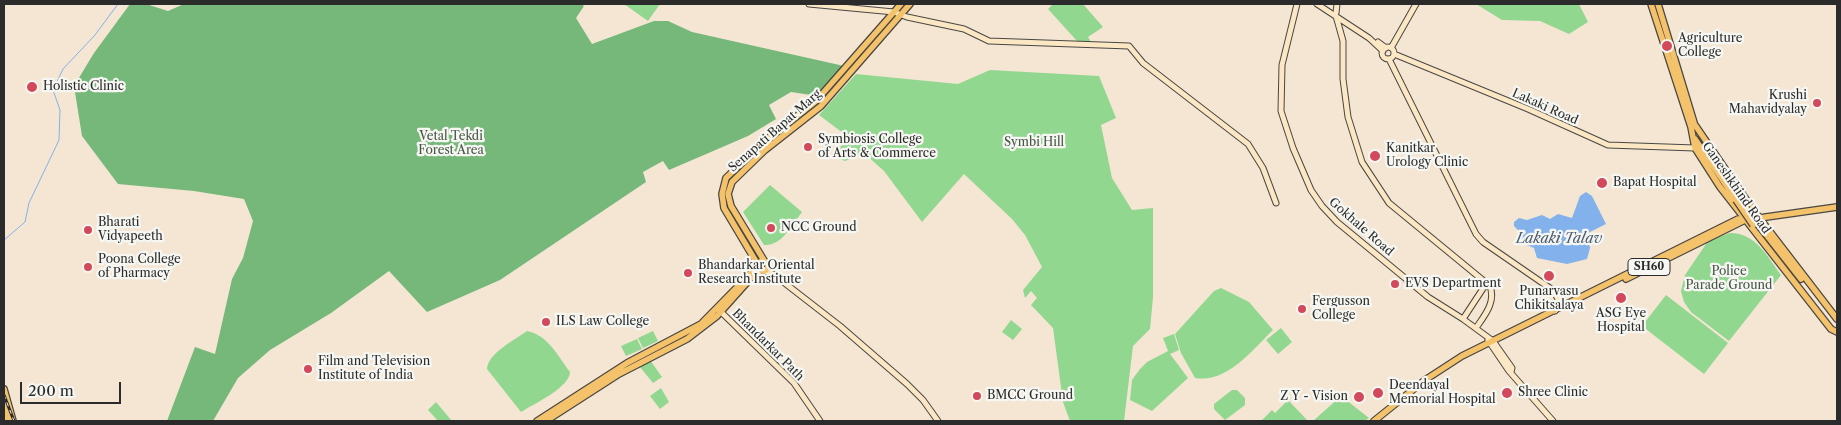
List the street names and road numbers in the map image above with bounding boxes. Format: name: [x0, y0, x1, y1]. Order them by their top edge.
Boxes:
street label: Lakaki Road: [1510, 86, 1580, 128]
street label: Senapati Bapat Marg: [726, 87, 824, 175]
street label: Ganeshkhind Road: [1699, 139, 1773, 237]
street label: Gokhale Road: [1326, 195, 1396, 259]
road number: SH60: [1628, 258, 1670, 276]
street label: Bhandarkar Path: [729, 306, 807, 384]

